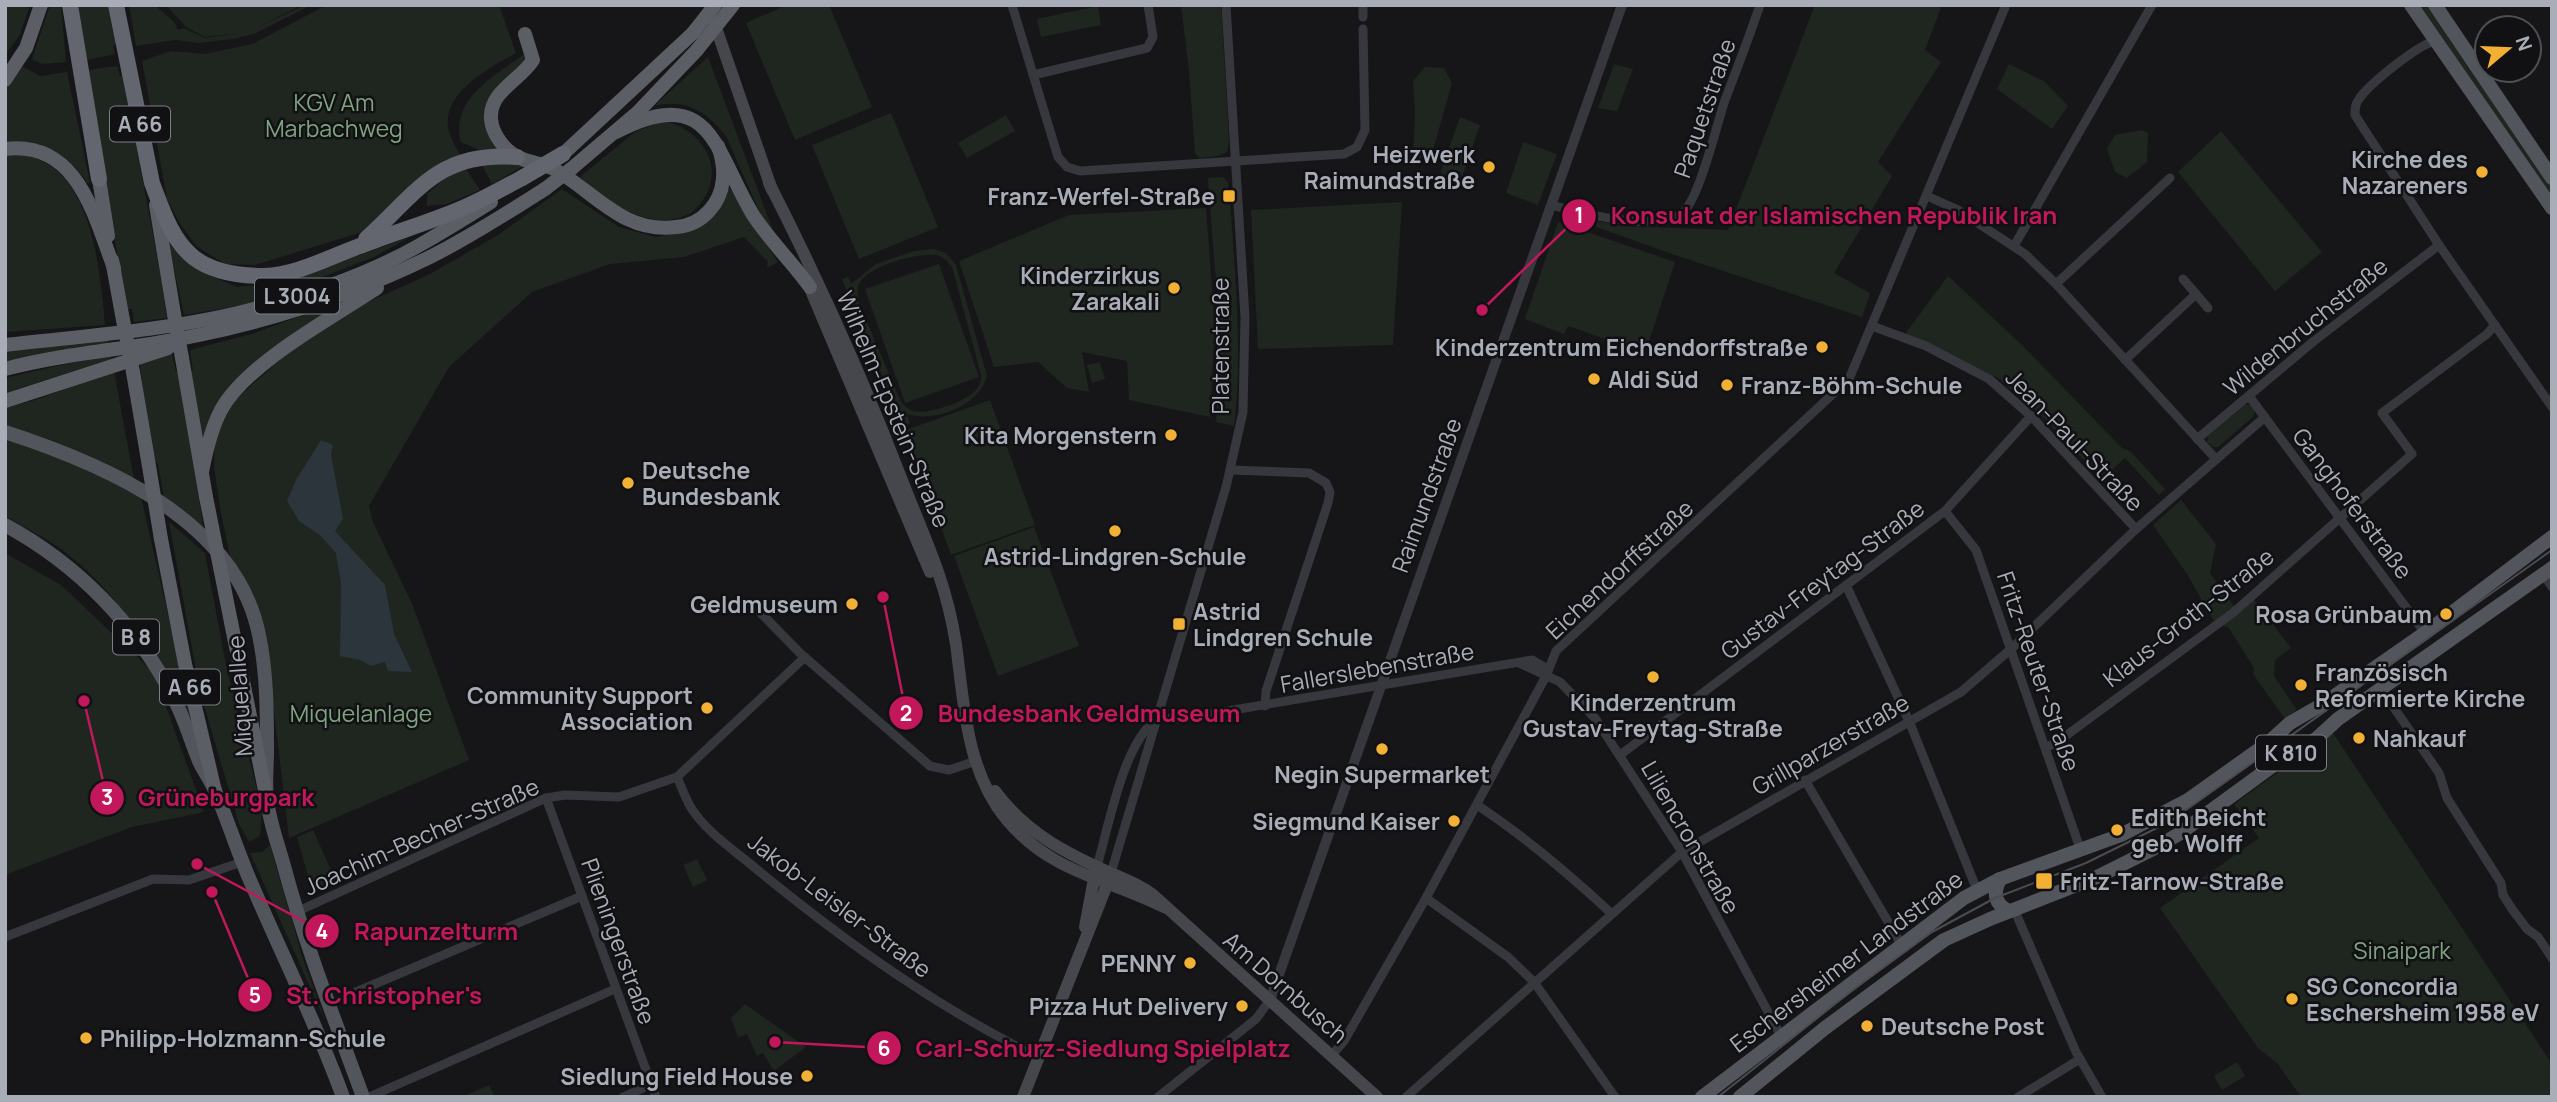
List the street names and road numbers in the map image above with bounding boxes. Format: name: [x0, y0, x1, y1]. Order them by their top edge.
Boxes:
street label: Paquetstraße: [1665, 34, 1743, 182]
road number: A 66: [110, 106, 170, 142]
street label: Wildenbruchstraße: [2216, 250, 2394, 402]
road number: L 3004: [255, 278, 339, 314]
street label: Platenstraße: [1204, 278, 1236, 414]
street label: Wilhelm-Epstein-Straße: [830, 286, 958, 532]
street label: Jean-Paul-Straße: [1999, 362, 2151, 518]
street label: Raimundstraße: [1383, 413, 1469, 577]
street label: Ganghoferstraße: [2286, 421, 2420, 585]
street label: Eichendorffstraße: [1538, 492, 1700, 646]
street label: Gustav-Freytag-Straße: [1714, 492, 1930, 666]
street label: Klaus-Groth-Straße: [2096, 540, 2280, 694]
street label: Fritz-Reuter-Straße: [1990, 567, 2088, 775]
road number: B 8: [113, 620, 159, 654]
street label: Miquelallee: [219, 634, 259, 758]
street label: Fallerslebenstraße: [1278, 634, 1476, 700]
road number: A 66: [160, 670, 220, 704]
street label: Grillparzerstraße: [1745, 686, 1915, 802]
road number: K 810: [2256, 736, 2326, 770]
street label: Liliencronstraße: [1634, 755, 1748, 919]
street label: Joachim-Becher-Straße: [298, 770, 544, 902]
street label: Jakob-Leisler-Straße: [742, 825, 938, 985]
street label: Plieningerstraße: [574, 854, 664, 1028]
street label: Eschersheimer Landstraße: [1723, 863, 1969, 1059]
street label: Am Dornbusch: [1217, 924, 1355, 1050]

